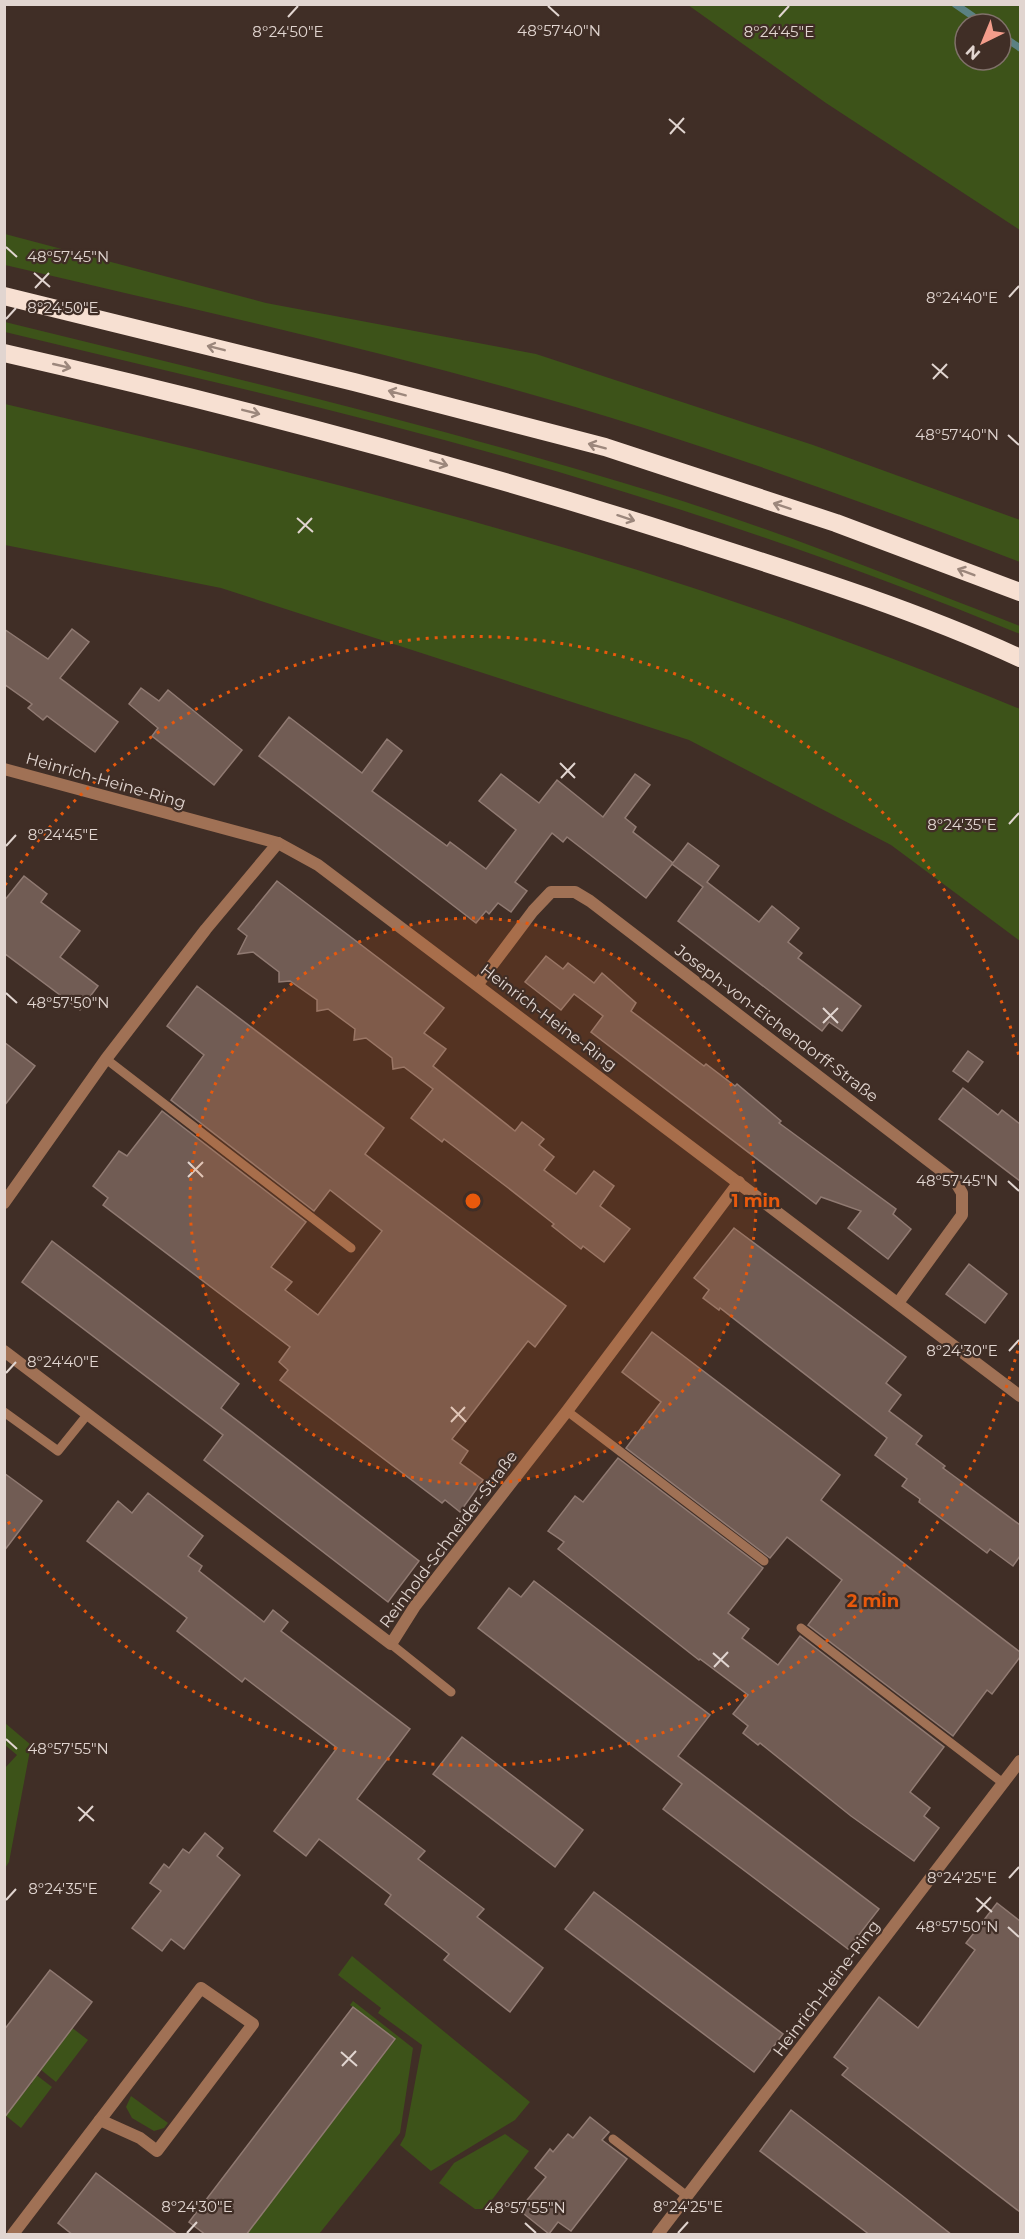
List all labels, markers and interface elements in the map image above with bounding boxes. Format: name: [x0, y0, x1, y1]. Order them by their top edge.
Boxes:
north arrow: [953, 12, 1013, 72]
text: 48°57'40"N: [517, 21, 601, 40]
text: 8°24'50"E: [252, 22, 324, 41]
text: 8°24'45"E: [744, 22, 814, 41]
text: N: [962, 41, 984, 64]
text: 48°57'45"N: [27, 247, 109, 266]
text: 8°24'40"E: [926, 288, 998, 307]
text: 8°24'50"E: [27, 298, 99, 317]
one-way arrow: [207, 341, 226, 353]
one-way arrow: [51, 361, 71, 372]
one-way arrow: [387, 387, 406, 398]
one-way arrow: [241, 407, 260, 419]
text: 48°57'40"N: [915, 425, 999, 444]
one-way arrow: [588, 439, 607, 451]
one-way arrow: [429, 458, 448, 469]
one-way arrow: [773, 499, 792, 510]
one-way arrow: [616, 513, 635, 524]
one-way arrow: [957, 565, 976, 576]
street label: Heinrich-Heine-Ring: [24, 749, 188, 812]
text: 8°24'35"E: [927, 815, 997, 834]
text: 8°24'45"E: [28, 825, 98, 844]
street label: Joseph-von-Eichendorff-Straße: [671, 940, 882, 1106]
street label: Heinrich-Heine-Ring: [477, 960, 621, 1075]
text: 48°57'50"N: [26, 993, 110, 1012]
text: 48°57'45"N: [916, 1171, 998, 1190]
text: 1 min: [732, 1190, 780, 1212]
centre of rings: [463, 1191, 483, 1211]
text: 8°24'30"E: [926, 1341, 998, 1360]
text: 8°24'40"E: [27, 1352, 99, 1371]
street label: Reinhold-Schneider-Straße: [376, 1447, 521, 1632]
text: 2 min: [847, 1590, 899, 1612]
text: 48°57'55"N: [27, 1739, 109, 1758]
text: 8°24'25"E: [927, 1868, 997, 1887]
text: 8°24'35"E: [28, 1879, 98, 1898]
street label: Heinrich-Heine-Ring: [769, 1916, 884, 2060]
text: 48°57'50"N: [915, 1917, 999, 1936]
text: 8°24'30"E: [161, 2197, 233, 2216]
text: 8°24'25"E: [653, 2197, 723, 2216]
text: 48°57'55"N: [484, 2198, 566, 2217]

